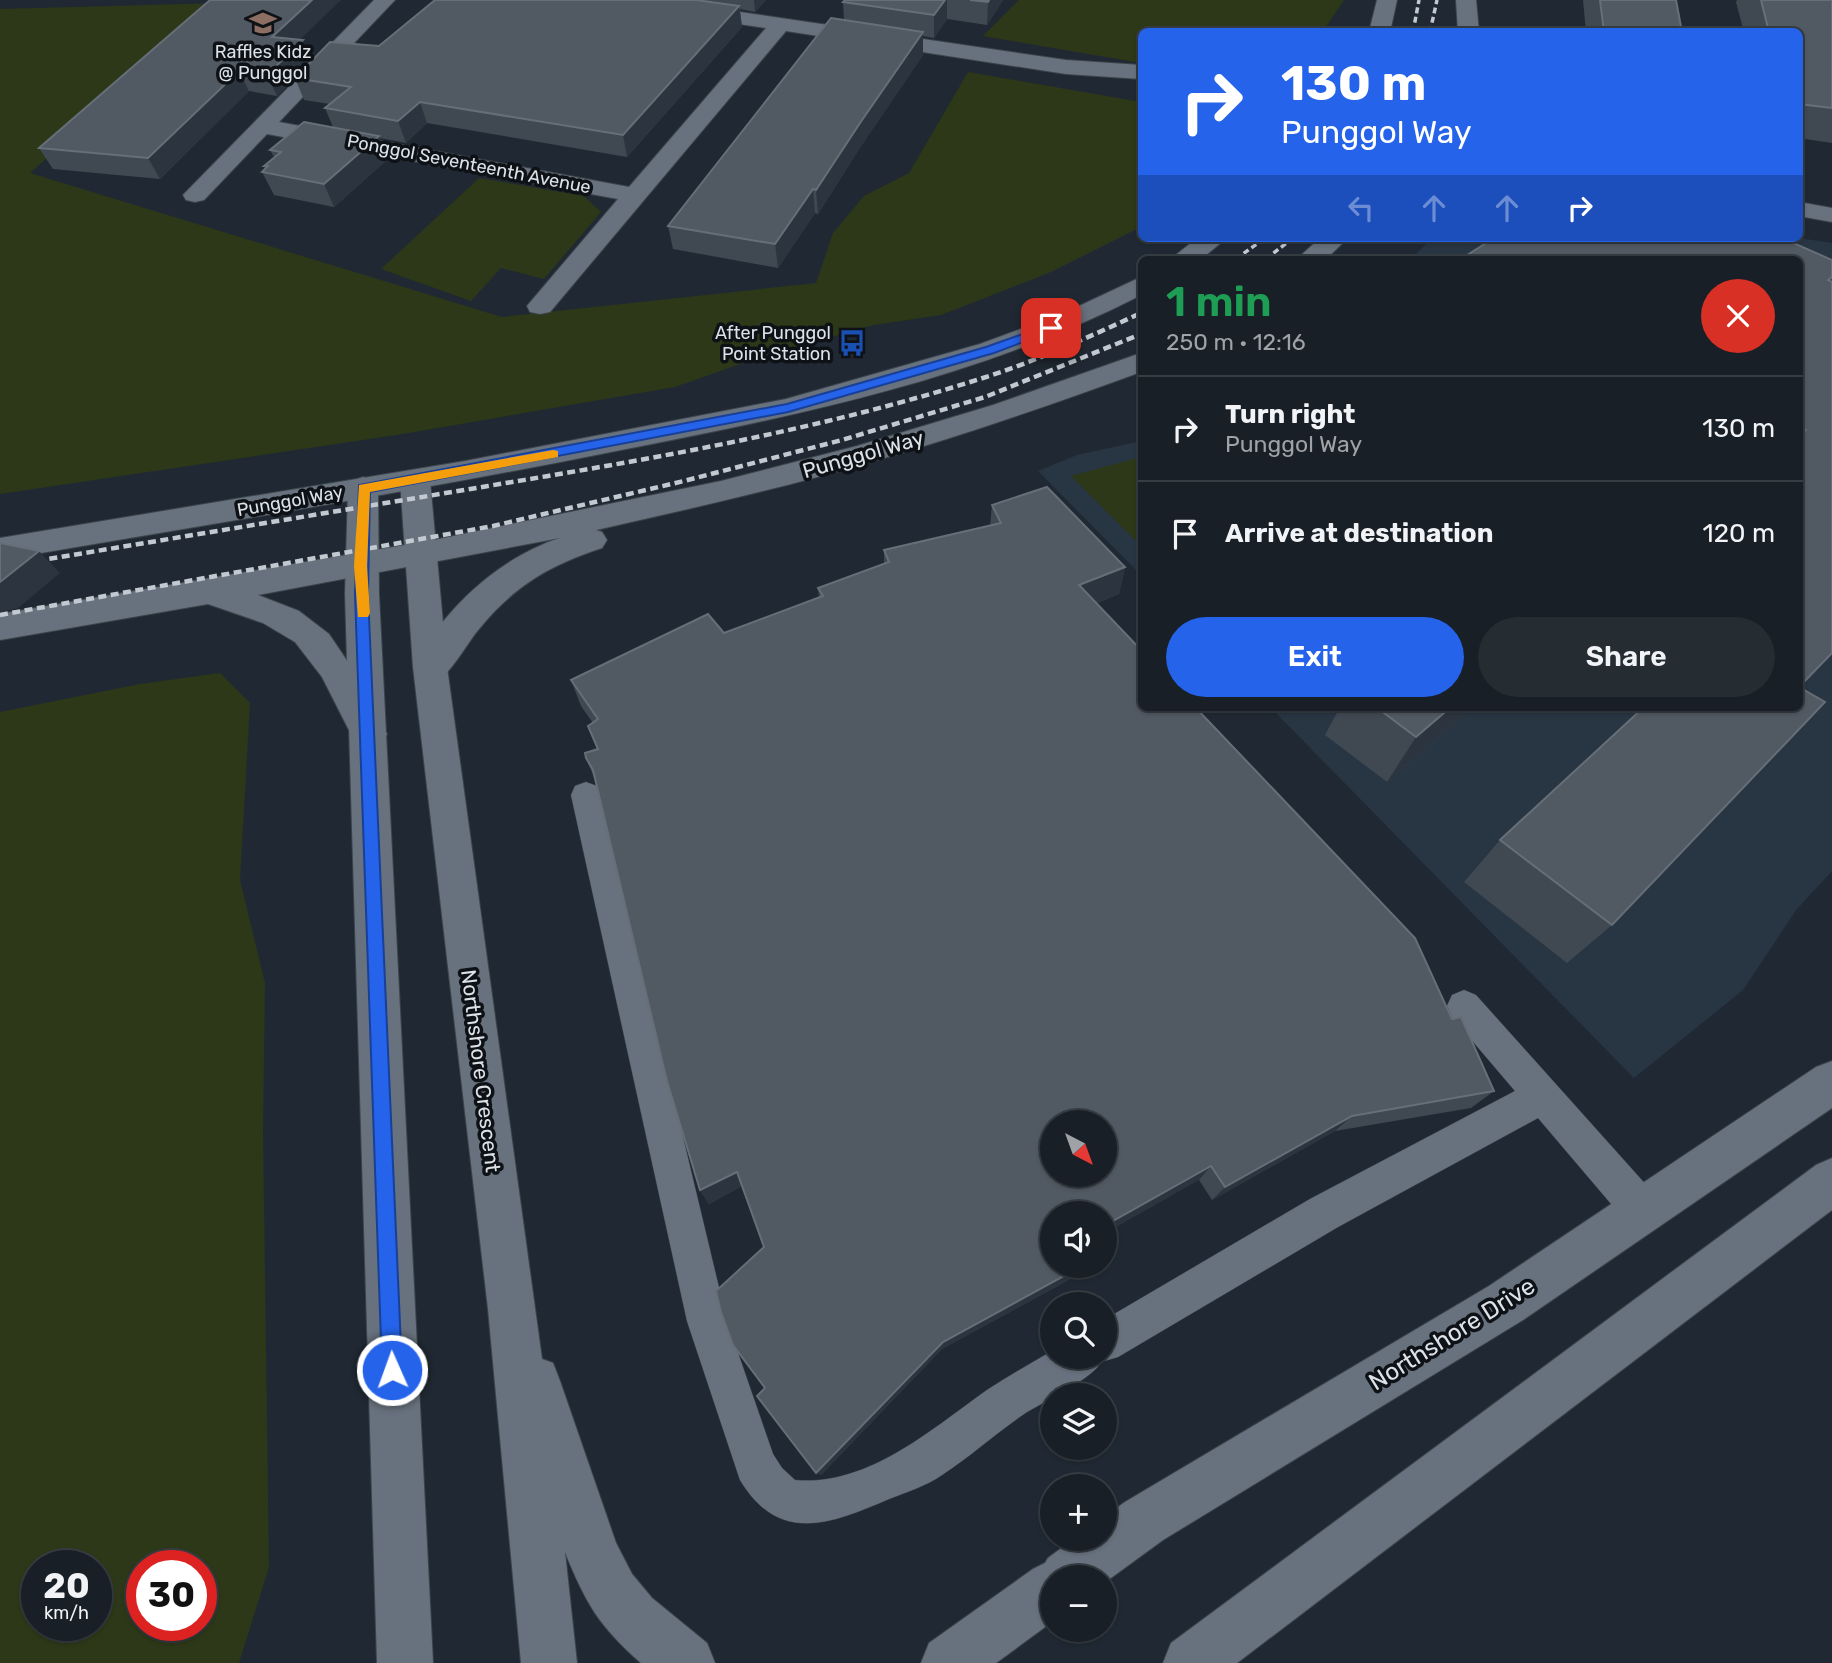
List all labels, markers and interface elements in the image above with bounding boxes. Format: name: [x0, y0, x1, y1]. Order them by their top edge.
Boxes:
school or university icon: Raffles Kidz @ Punggol: [248, 8, 278, 38]
place label: Raffles Kidz @ Punggol: [215, 41, 311, 84]
text: 130 m: [1281, 54, 1426, 112]
icon: right: [1166, 56, 1257, 147]
text: Punggol Way: [1281, 113, 1472, 151]
street label: Ponggol Seventeenth Avenue: [345, 130, 593, 198]
icon: left: [1342, 189, 1380, 227]
icon: ahead: [1415, 189, 1453, 227]
icon: ahead: [1488, 189, 1526, 227]
icon: right: [1561, 189, 1599, 227]
text: 1 min: [1166, 277, 1272, 327]
button: close: [1701, 279, 1775, 353]
pin: [1021, 298, 1081, 358]
icon: arrive: [1032, 309, 1070, 347]
place label: After Punggol Point Station: [715, 322, 831, 365]
bus stop icon: After Punggol Point Station: [837, 328, 867, 358]
text: 250 m · 12:16: [1166, 328, 1306, 356]
text: Turn right: [1225, 399, 1355, 430]
icon: right: [1166, 410, 1204, 448]
text: 130 m: [1702, 413, 1775, 444]
street label: Punggol Way: [799, 425, 927, 483]
text: Punggol Way: [1225, 430, 1362, 458]
street label: Punggol Way: [235, 481, 345, 521]
icon: arrive: [1166, 515, 1204, 553]
text: Arrive at destination: [1225, 518, 1493, 549]
text: 120 m: [1703, 518, 1775, 549]
button: Exit: [1166, 617, 1464, 697]
button: Share: [1478, 617, 1775, 697]
street label: Northshore Crescent: [456, 968, 506, 1174]
north arrow: [1040, 1110, 1116, 1186]
map controls: [1040, 1110, 1117, 1642]
button: sound: [1040, 1201, 1117, 1278]
street label: Northshore Drive: [1364, 1272, 1540, 1396]
button: search: [1040, 1292, 1117, 1369]
position arrow: [355, 1333, 429, 1407]
button: layers: [1040, 1383, 1117, 1460]
button: +: [1040, 1474, 1117, 1551]
speed limit sign: 30: [126, 1550, 217, 1641]
text: 20: [43, 1565, 90, 1607]
button: −: [1040, 1565, 1117, 1642]
text: km/h: [44, 1602, 89, 1624]

